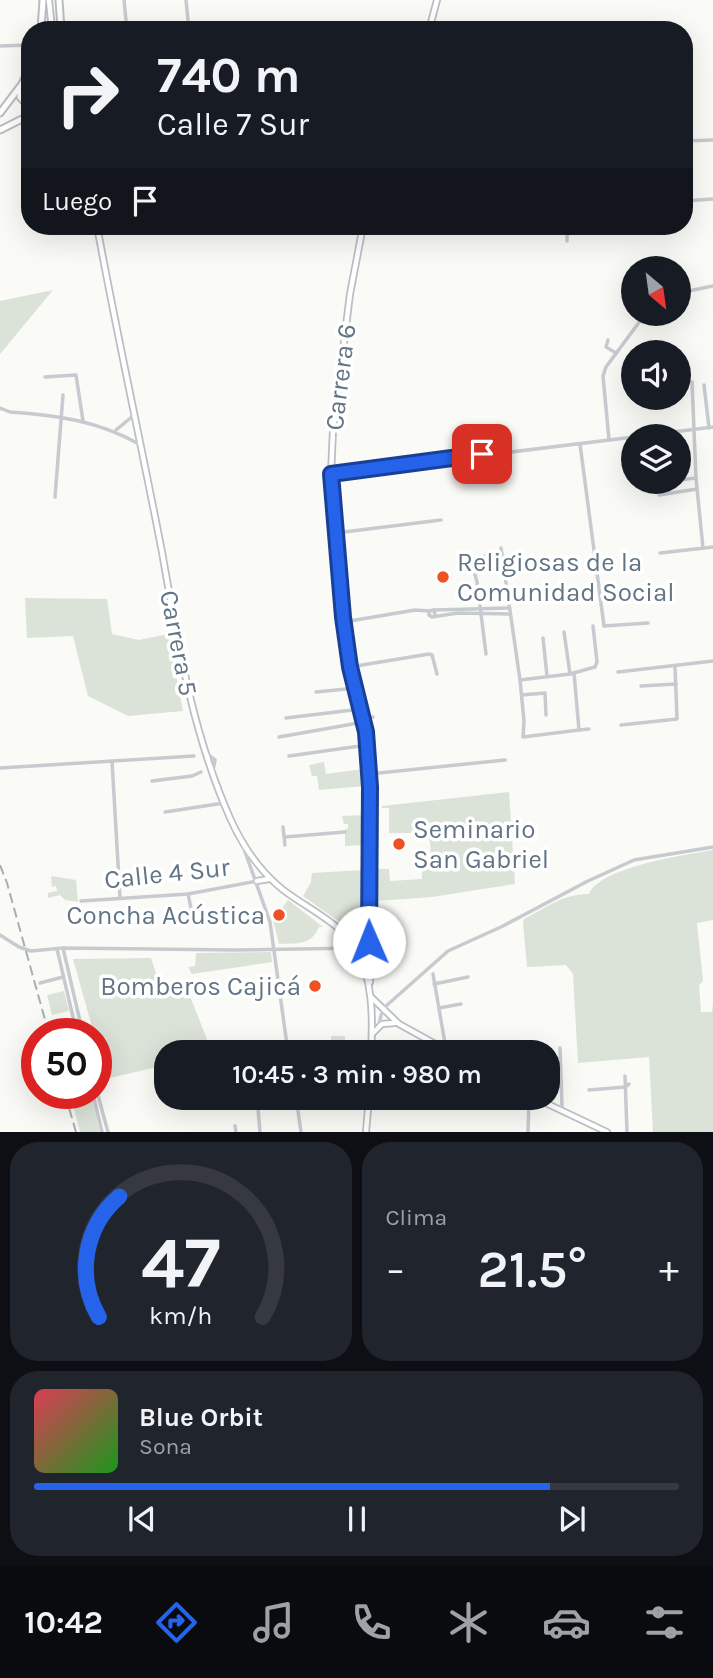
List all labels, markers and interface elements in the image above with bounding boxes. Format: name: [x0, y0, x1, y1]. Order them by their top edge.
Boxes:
text: 740 m: [157, 47, 300, 104]
icon: right: [42, 49, 133, 140]
text: Calle 7 Sur: [157, 106, 309, 143]
icon: arrive: [126, 182, 164, 220]
text: Luego: [42, 186, 112, 217]
north arrow: [621, 256, 691, 326]
map controls: [621, 256, 691, 494]
street label: Carrera 6: [319, 322, 362, 432]
button: sound: [621, 340, 691, 410]
pin: [452, 424, 512, 484]
button: layers: [621, 424, 691, 494]
icon: arrive: [463, 435, 501, 473]
place label: Religiosas de la Comunidad Social: [457, 547, 675, 608]
marker: Religiosas de la Comunidad Social: [435, 569, 451, 585]
street label: Carrera 5: [153, 588, 204, 699]
place label: Seminario San Gabriel: [413, 814, 549, 875]
marker: Seminario San Gabriel: [391, 836, 407, 852]
street label: Calle 4 Sur: [103, 851, 232, 895]
place label: Concha Acústica: [67, 900, 265, 931]
position arrow: [332, 905, 406, 979]
marker: Concha Acústica: [271, 907, 287, 923]
place label: Bomberos Cajicá: [100, 971, 301, 1002]
marker: Bomberos Cajicá: [307, 978, 323, 994]
speed limit sign: 50: [21, 1018, 112, 1109]
text: 10:45 · 3 min · 980 m: [232, 1059, 482, 1090]
text: Clima: [386, 1204, 447, 1231]
text: 47: [141, 1221, 221, 1306]
text: 21.5°: [478, 1239, 587, 1300]
text: −: [386, 1247, 405, 1292]
text: +: [659, 1247, 679, 1292]
text: km/h: [149, 1301, 212, 1330]
text: Blue Orbit: [139, 1402, 263, 1433]
text: Sona: [139, 1433, 192, 1460]
icon: previous: [123, 1500, 161, 1538]
icon: pause: [338, 1500, 376, 1538]
icon: next: [553, 1500, 591, 1538]
icon: directions: [152, 1598, 201, 1647]
icon: music: [249, 1598, 298, 1647]
icon: phone: [347, 1598, 396, 1647]
icon: climate: [444, 1598, 493, 1647]
icon: car: [542, 1598, 591, 1647]
icon: filters: [640, 1598, 689, 1647]
text: 10:42: [24, 1604, 103, 1641]

